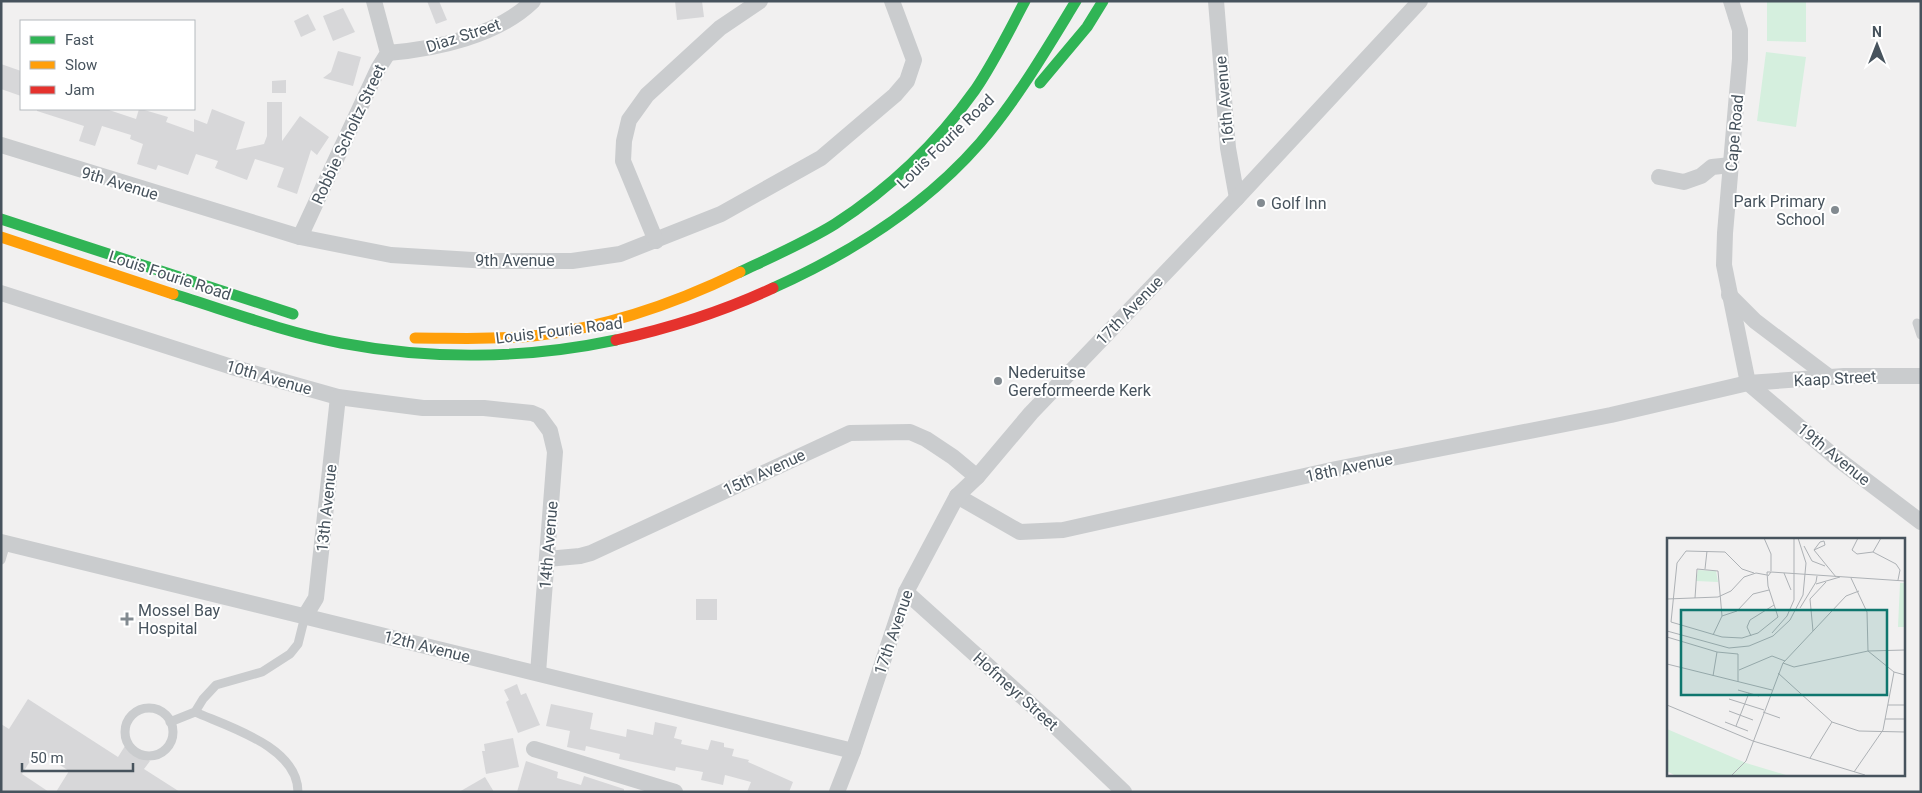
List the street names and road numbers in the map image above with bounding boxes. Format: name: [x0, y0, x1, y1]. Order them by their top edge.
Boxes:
street label: Diaz Street: [423, 15, 503, 56]
street label: 16th Avenue: [1211, 55, 1238, 145]
street label: Robbie Scholtz Street: [308, 61, 389, 207]
street label: Louis Fourie Road: [893, 90, 998, 193]
street label: Cape Road: [1722, 94, 1747, 172]
street label: 9th Avenue: [79, 163, 161, 204]
street label: Louis Fourie Road: [106, 247, 234, 304]
street label: 9th Avenue: [475, 251, 555, 270]
street label: 17th Avenue: [1092, 272, 1167, 349]
street label: Louis Fourie Road: [494, 313, 624, 348]
street label: 10th Avenue: [224, 356, 314, 399]
street label: Kaap Street: [1793, 367, 1877, 390]
street label: 19th Avenue: [1793, 419, 1874, 490]
street label: 15th Avenue: [720, 445, 808, 500]
street label: 18th Avenue: [1304, 449, 1394, 486]
street label: 13th Avenue: [312, 463, 341, 553]
street label: 14th Avenue: [535, 500, 562, 590]
street label: 17th Avenue: [870, 587, 917, 677]
street label: 12th Avenue: [382, 627, 472, 666]
street label: Hofmeyr Street: [969, 648, 1062, 734]

